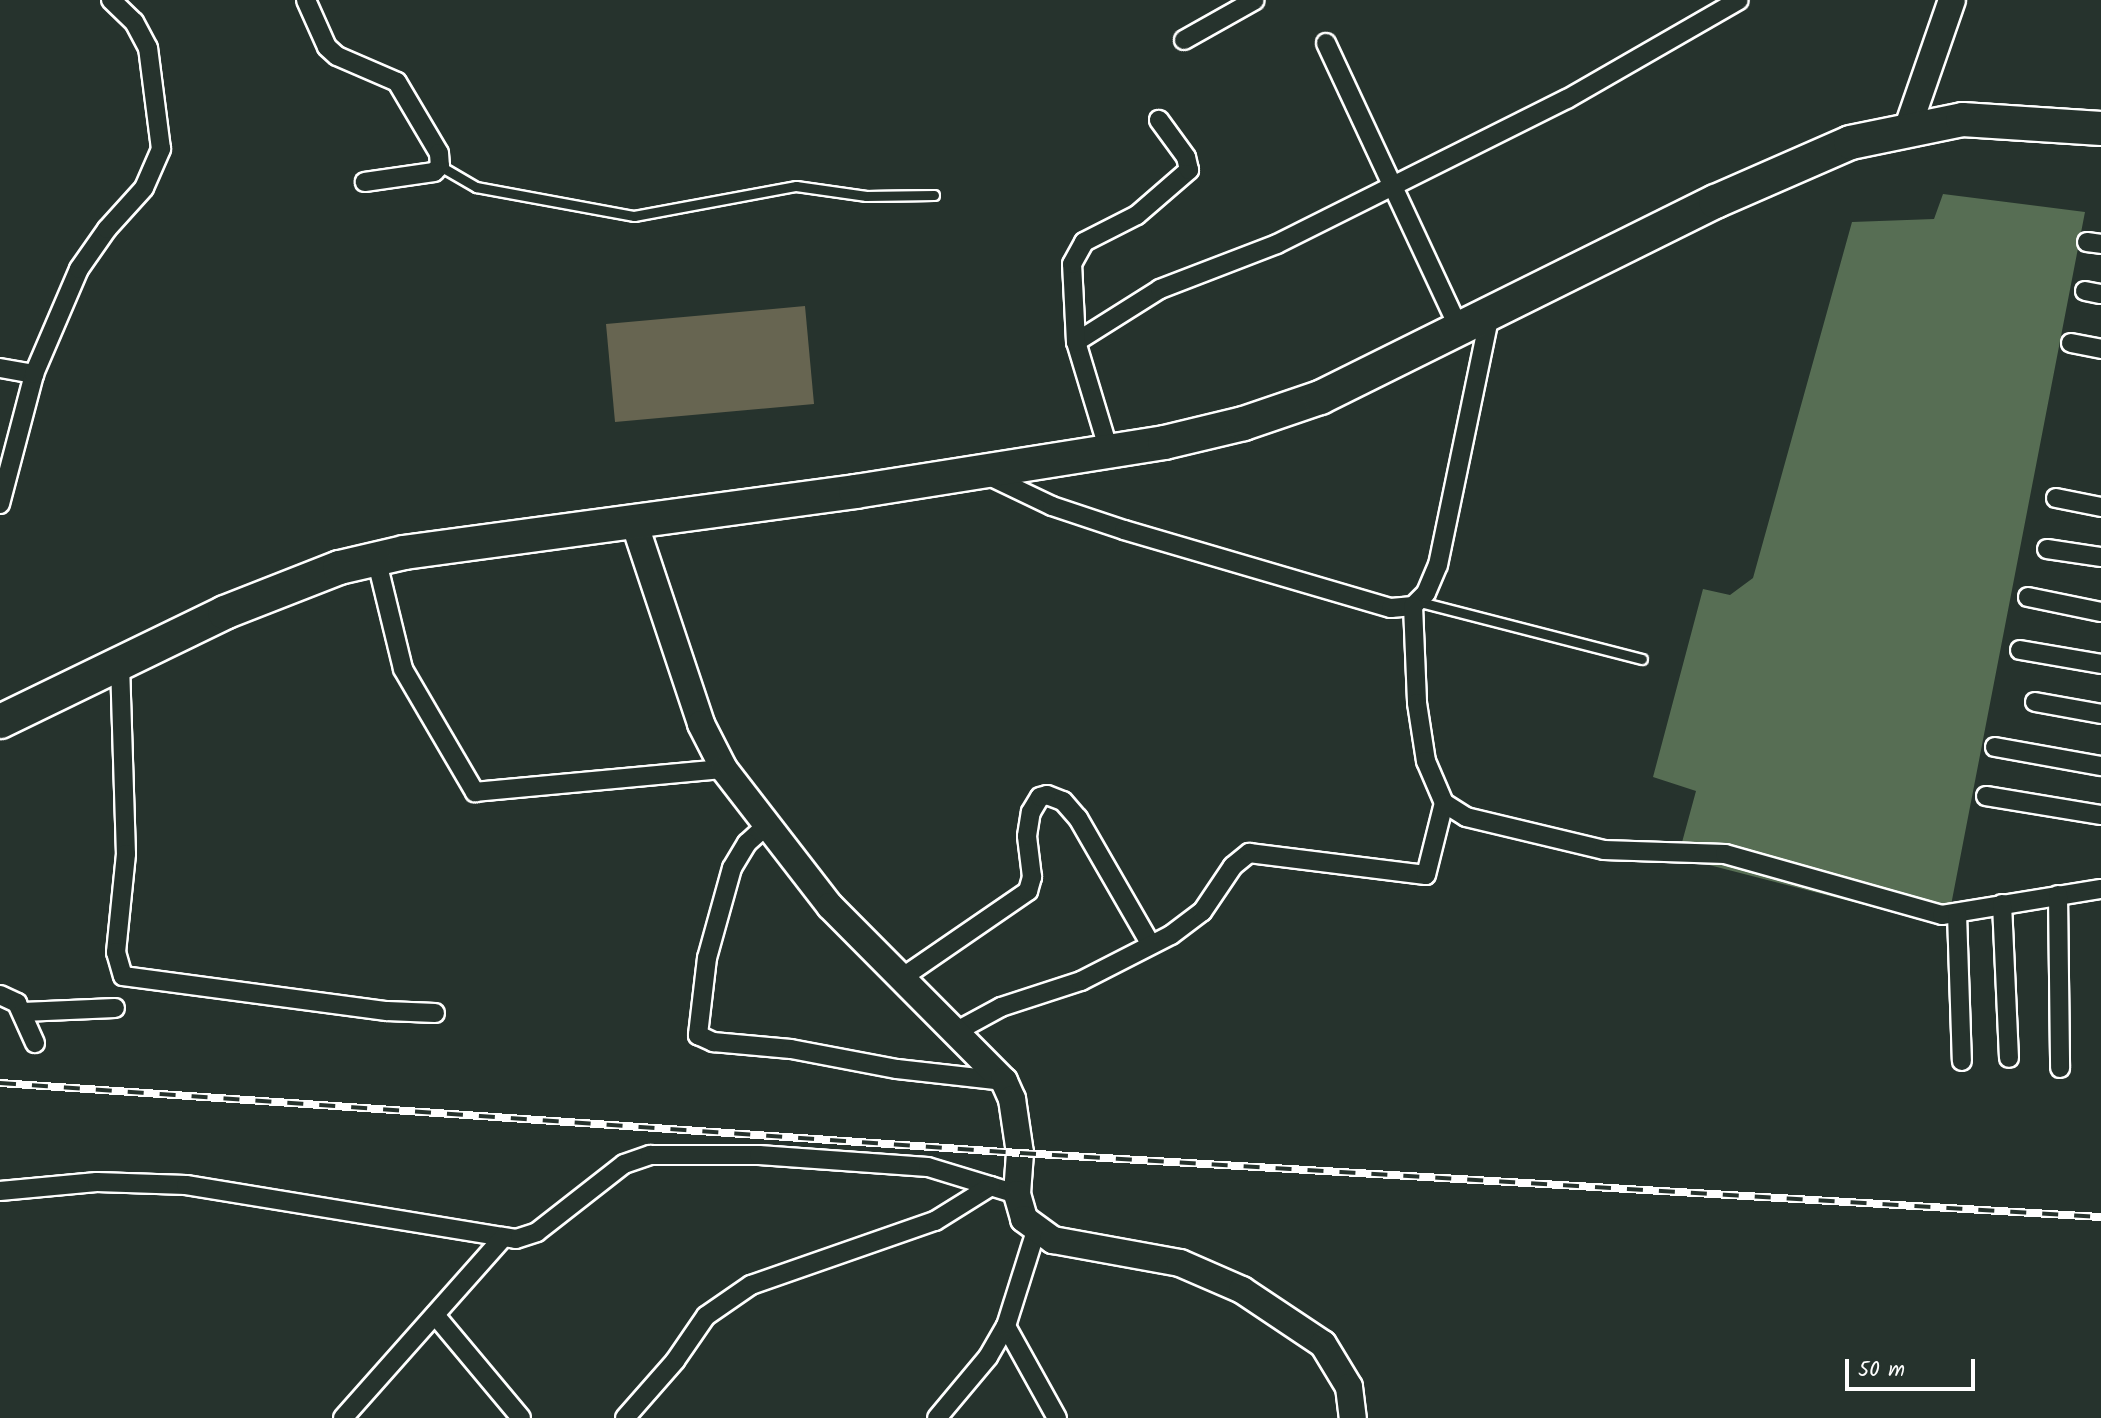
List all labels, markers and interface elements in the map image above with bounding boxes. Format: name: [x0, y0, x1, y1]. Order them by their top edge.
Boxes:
scale bar: [1849, 1344, 1979, 1388]
text: 50 m: [1858, 1354, 1905, 1387]

